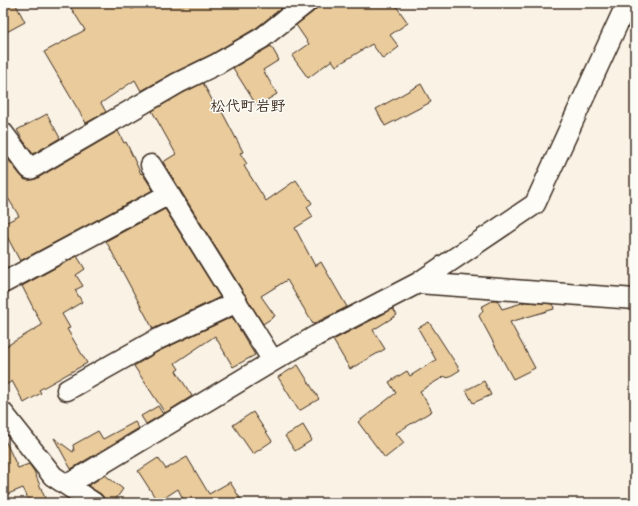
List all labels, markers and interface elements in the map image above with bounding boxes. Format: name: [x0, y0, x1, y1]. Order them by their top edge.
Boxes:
district label: 松代町岩野: [210, 93, 286, 119]

